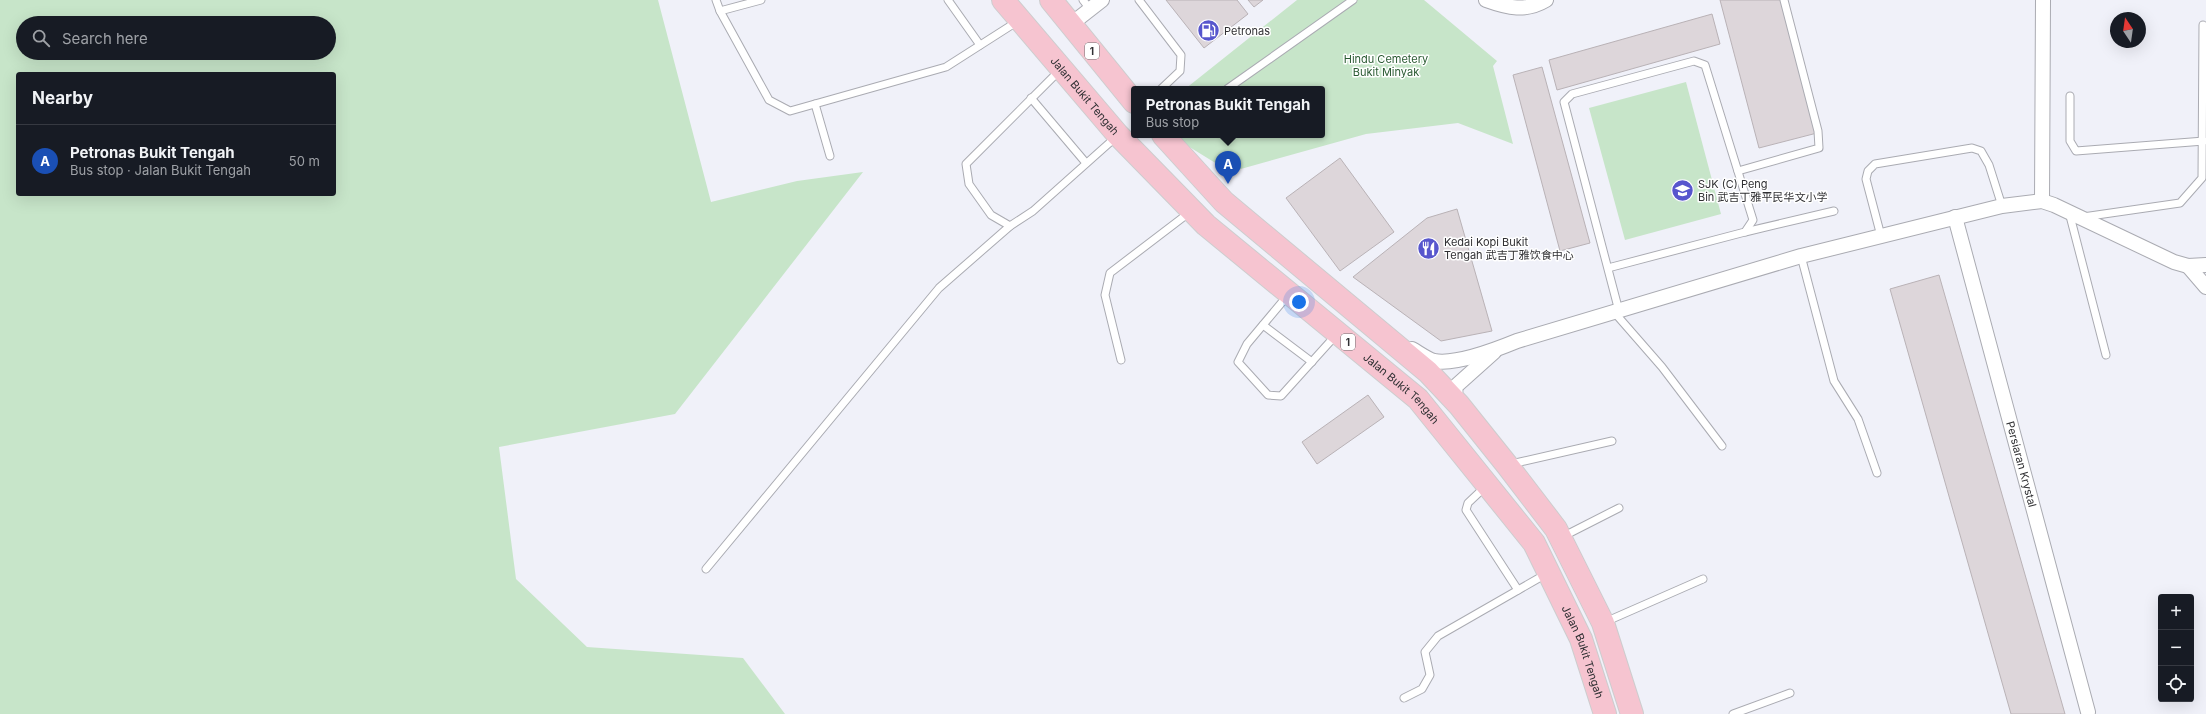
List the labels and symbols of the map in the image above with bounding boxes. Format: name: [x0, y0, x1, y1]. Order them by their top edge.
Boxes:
north arrow: [2110, 12, 2146, 48]
fuel station icon: Petronas: [1196, 18, 1222, 44]
place label: Petronas: [1224, 24, 1270, 38]
road number: 1: [1085, 43, 1099, 59]
park label: Hindu Cemetery Bukit Minyak: [1344, 52, 1428, 79]
street label: Jalan Bukit Tengah: [1047, 54, 1122, 138]
pin: A: [1215, 151, 1241, 184]
school or university icon: SJK (C) Peng Bin 武吉丁雅平民华文小学: [1669, 177, 1695, 203]
place label: SJK (C) Peng Bin 武吉丁雅平民华文小学: [1698, 177, 1827, 204]
restaurant icon: Kedai Kopi Bukit Tengah 武吉丁雅饮食中心: [1416, 235, 1442, 261]
place label: Kedai Kopi Bukit Tengah 武吉丁雅饮食中心: [1444, 235, 1574, 262]
your location: [1289, 292, 1309, 312]
road number: 1: [1341, 334, 1355, 350]
street label: Jalan Bukit Tengah: [1360, 350, 1442, 427]
street label: Persiaran Krystal: [2003, 420, 2040, 509]
street label: Jalan Bukit Tengah: [1559, 603, 1607, 700]

